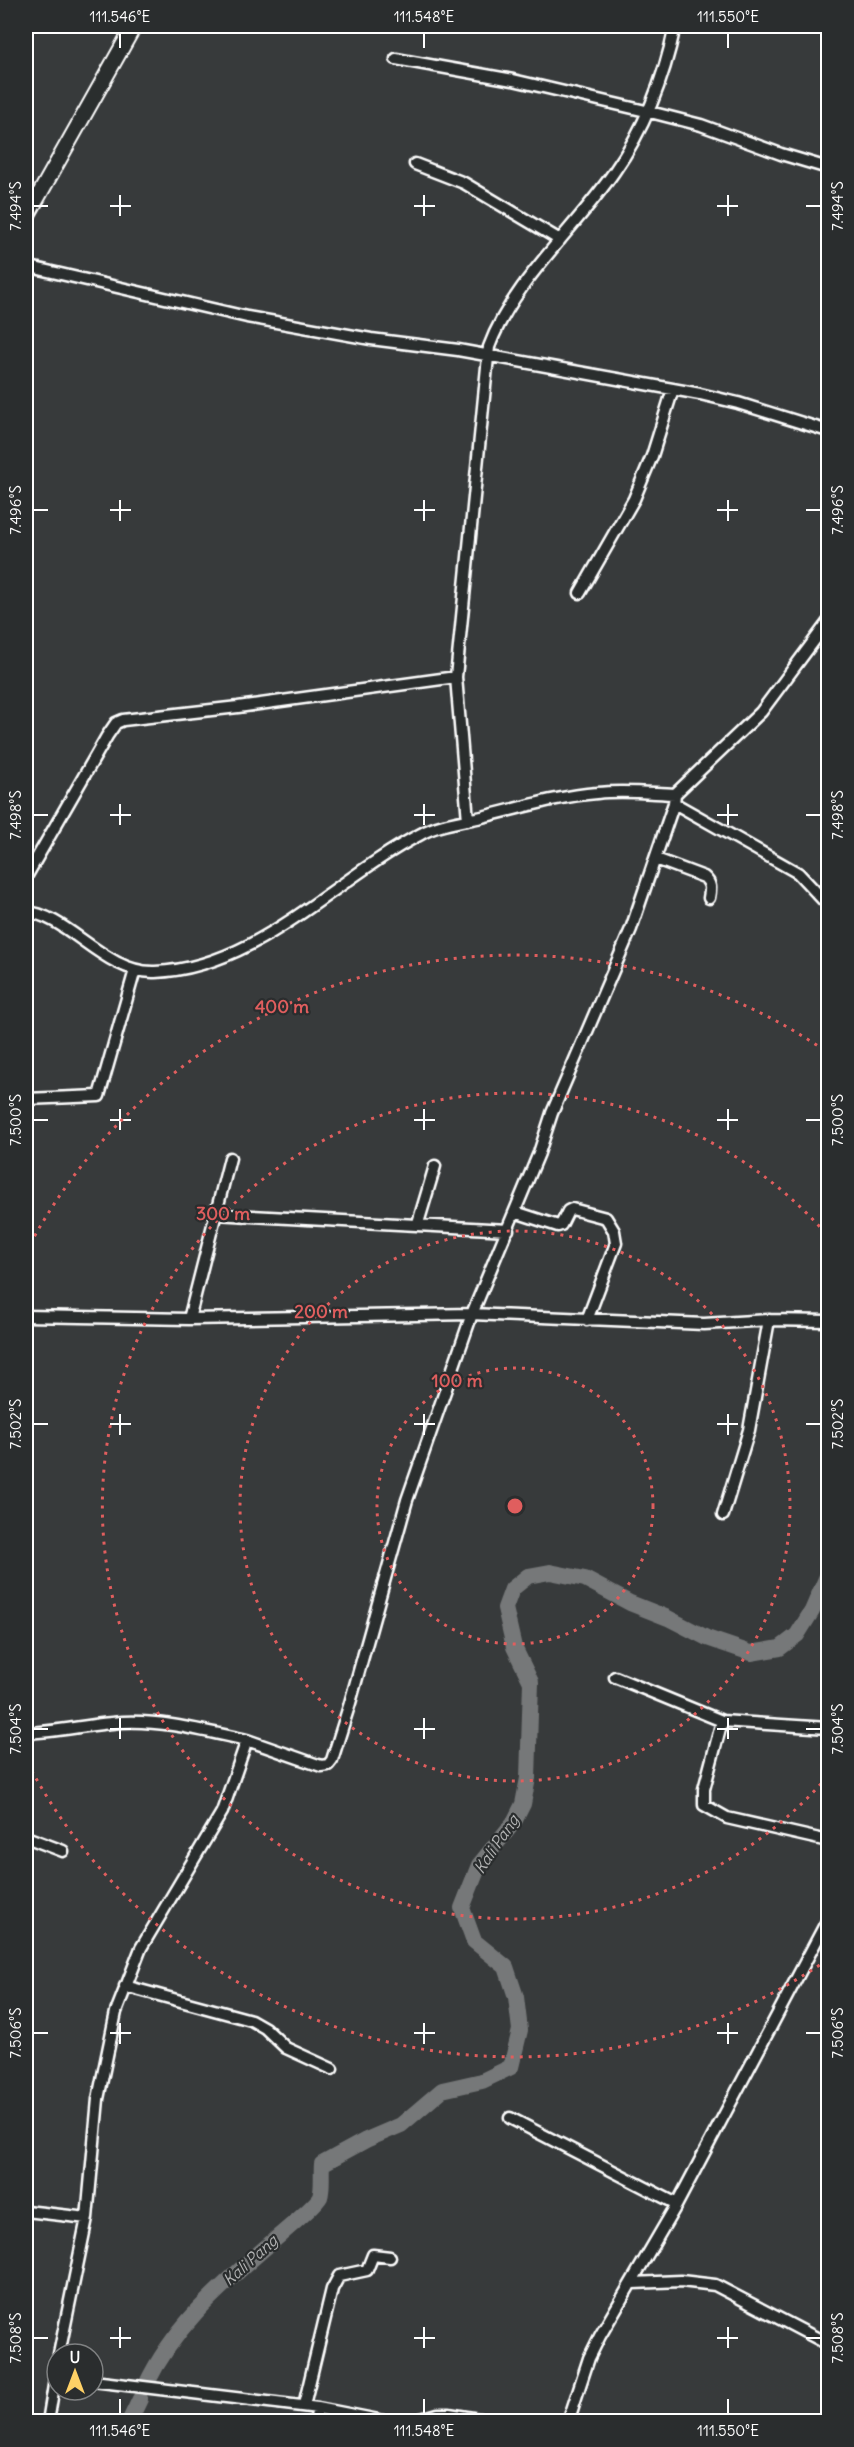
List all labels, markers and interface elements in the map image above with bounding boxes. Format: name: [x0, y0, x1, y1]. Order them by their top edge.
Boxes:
text: 111.546°E: [90, 7, 151, 26]
text: 111.548°E: [394, 7, 455, 26]
text: 111.550°E: [697, 7, 759, 26]
text: 7.494°S: [6, 181, 25, 231]
text: 7.494°S: [828, 181, 847, 231]
text: 7.496°S: [6, 485, 25, 535]
text: 7.496°S: [828, 485, 847, 535]
text: 7.498°S: [6, 790, 25, 840]
text: 7.498°S: [828, 790, 847, 840]
text: 400 m: [255, 995, 309, 1018]
text: 7.500°S: [6, 1094, 25, 1146]
text: 7.500°S: [828, 1094, 847, 1146]
text: 300 m: [196, 1202, 250, 1225]
text: 200 m: [294, 1300, 348, 1323]
text: 100 m: [432, 1369, 483, 1392]
text: 7.502°S: [6, 1399, 25, 1449]
text: 7.502°S: [828, 1399, 847, 1449]
centre of rings: [505, 1496, 525, 1516]
text: 7.504°S: [6, 1704, 25, 1754]
text: 7.504°S: [828, 1704, 847, 1754]
water label: Kali Pang: [469, 1810, 523, 1877]
text: 7.506°S: [6, 2008, 25, 2058]
text: 7.506°S: [828, 2008, 847, 2058]
water label: Kali Pang: [219, 2230, 282, 2290]
text: 7.508°S: [6, 2313, 25, 2363]
text: 7.508°S: [828, 2313, 847, 2363]
north arrow: [45, 2342, 105, 2402]
text: U: [70, 2347, 80, 2367]
text: 111.546°E: [90, 2421, 151, 2440]
text: 111.548°E: [394, 2421, 455, 2440]
text: 111.550°E: [697, 2421, 759, 2440]

